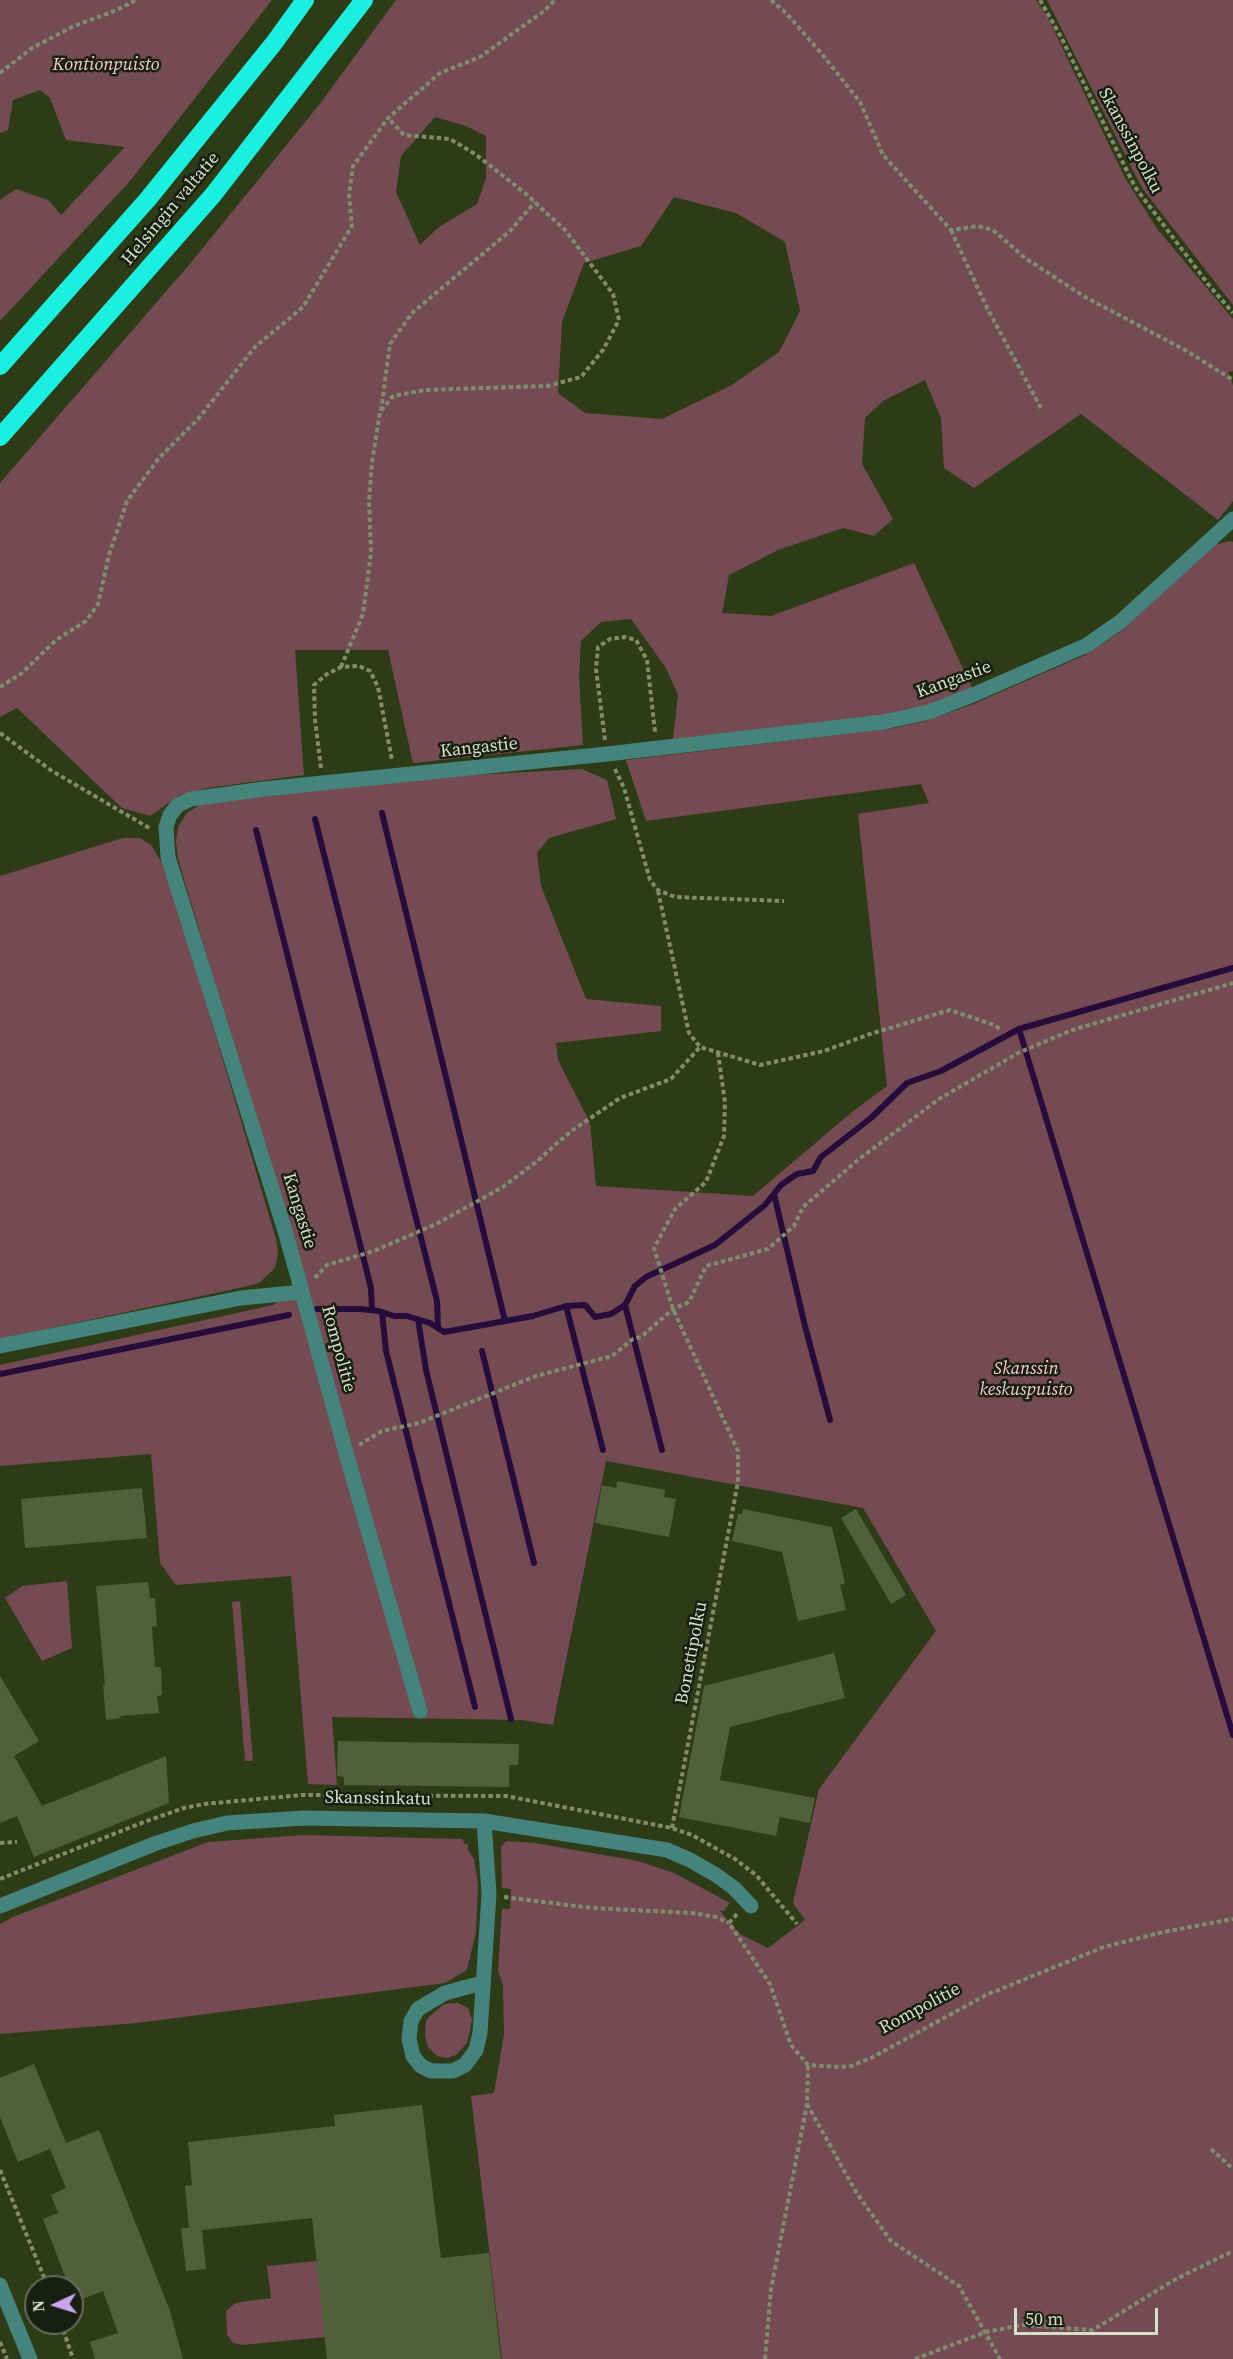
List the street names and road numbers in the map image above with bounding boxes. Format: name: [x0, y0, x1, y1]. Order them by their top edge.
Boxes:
street label: Skanssinpolku: [1093, 85, 1167, 197]
street label: Helsingin valtatie: [117, 148, 225, 270]
street label: Kangastie: [914, 656, 994, 704]
street label: Kangastie: [439, 733, 519, 763]
street label: Kangastie: [277, 1170, 321, 1252]
street label: Rompolitie: [316, 1303, 360, 1395]
street label: Bonettipolku: [671, 1600, 713, 1706]
street label: Skanssinkatu: [325, 1787, 431, 1811]
street label: Rompolitie: [876, 1979, 964, 2039]

